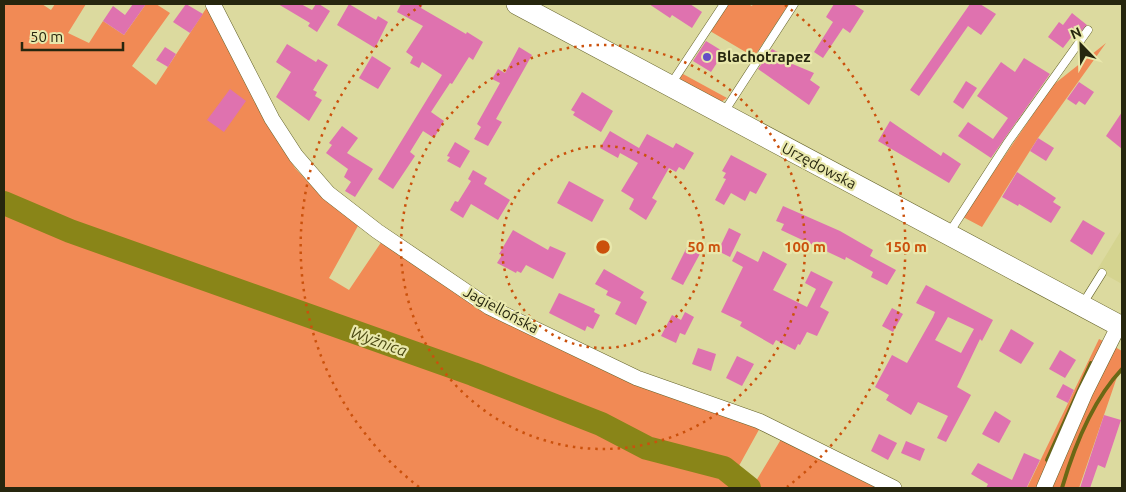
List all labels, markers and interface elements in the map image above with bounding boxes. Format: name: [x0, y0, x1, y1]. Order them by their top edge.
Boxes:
scale bar: [22, 20, 124, 52]
north arrow: [1056, 20, 1106, 70]
text: N: [1068, 24, 1084, 42]
text: 50 m: [30, 28, 63, 45]
place label: Blachotrapez: [717, 48, 811, 65]
marker: Blachotrapez: [701, 51, 713, 63]
street label: Urzędowska: [779, 139, 859, 192]
centre of rings: [594, 238, 612, 256]
text: 50 m: [687, 238, 721, 255]
text: 100 m: [784, 238, 826, 255]
text: 150 m: [885, 238, 927, 255]
street label: Jagiellońska: [461, 283, 542, 336]
water label: Wyżnica: [349, 323, 410, 360]

